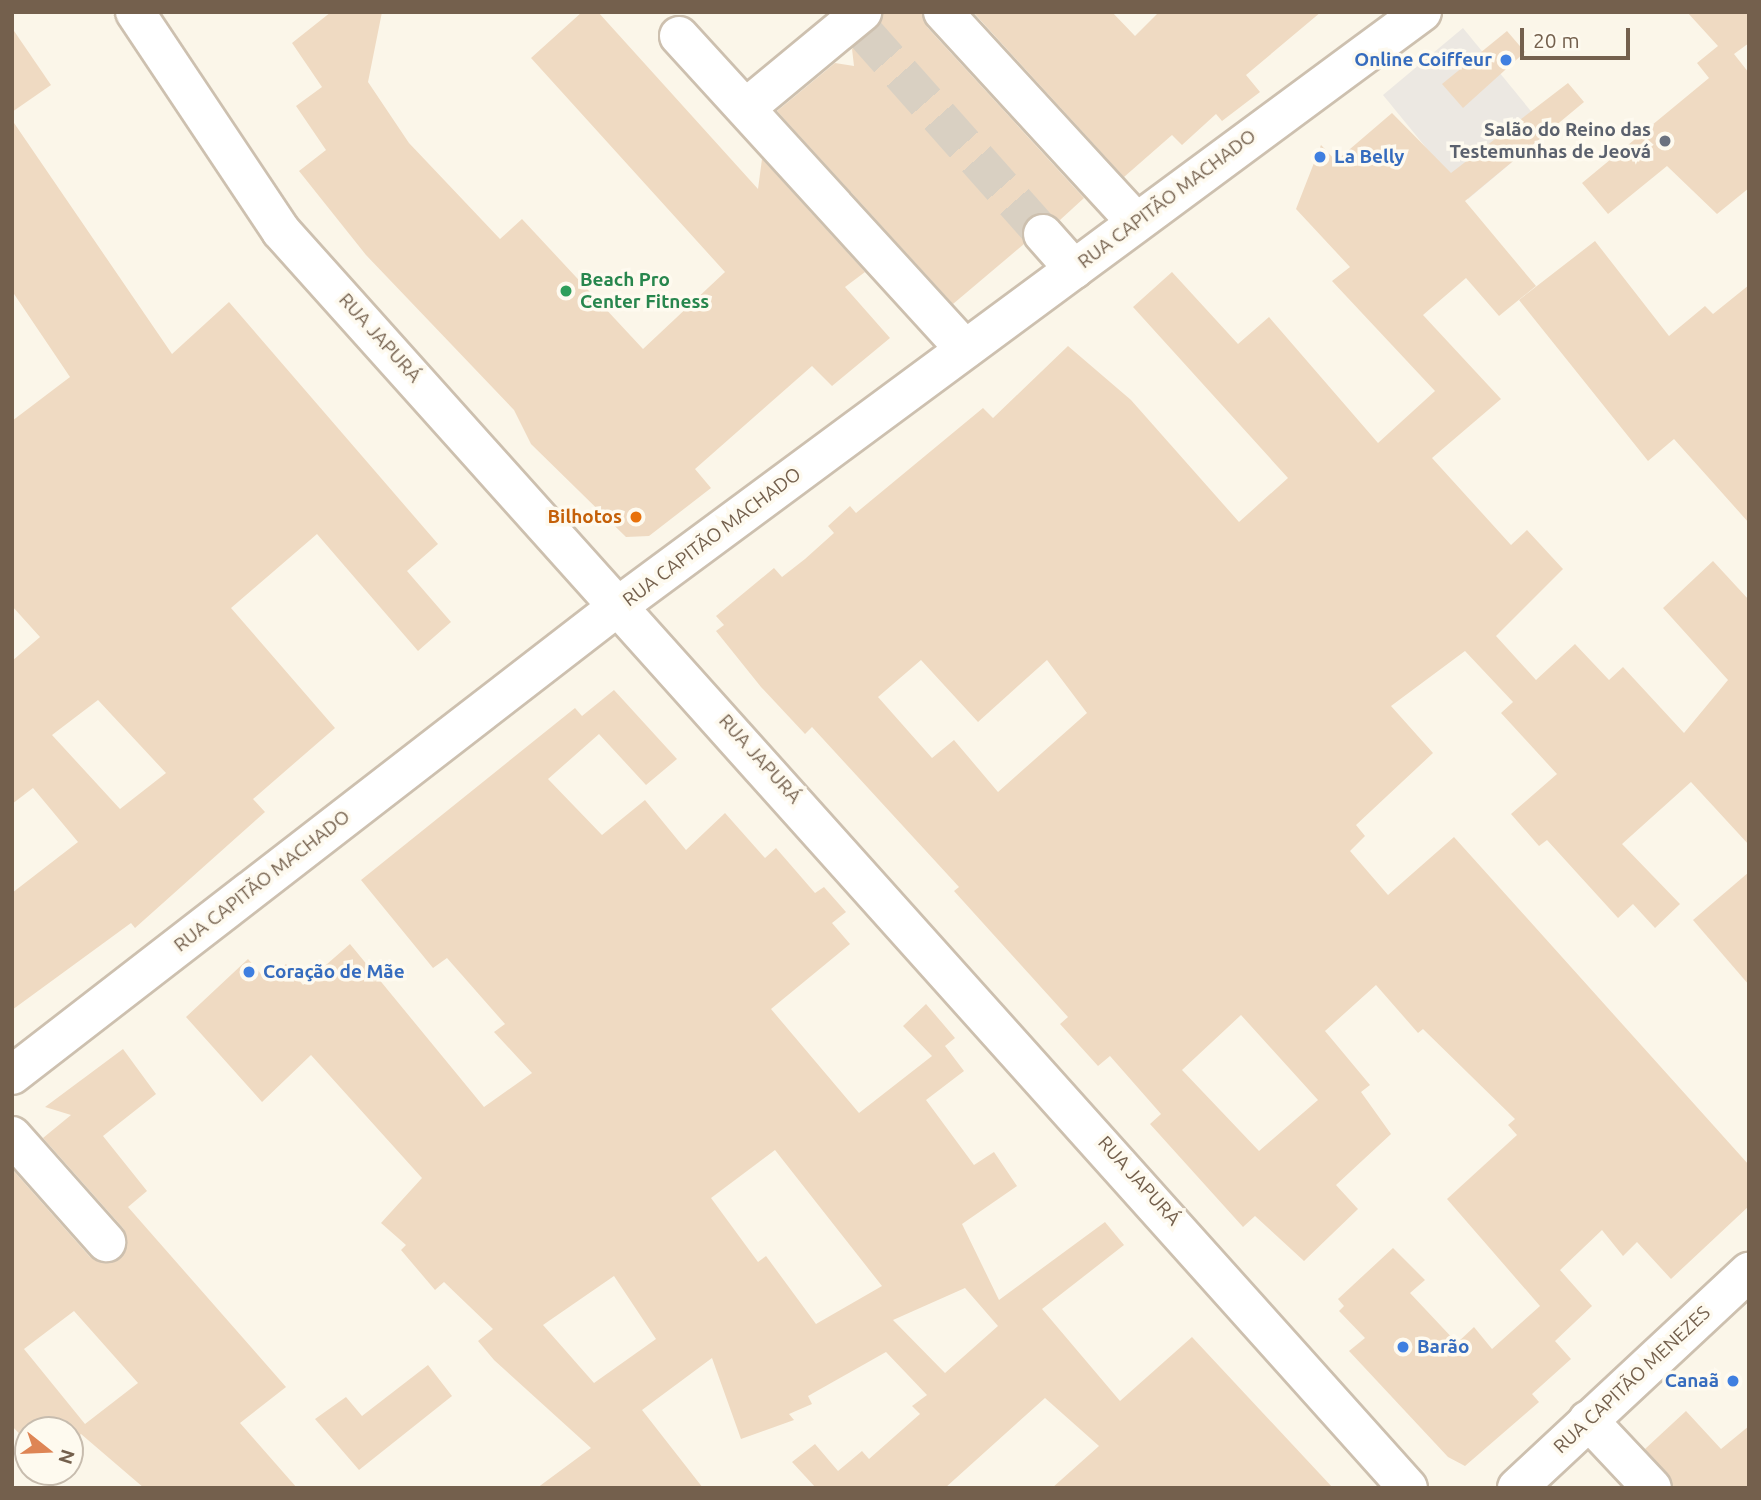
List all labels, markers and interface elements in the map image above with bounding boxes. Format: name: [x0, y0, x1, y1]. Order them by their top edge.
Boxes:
scale bar: [1523, 14, 1633, 58]
text: 20 m: [1533, 28, 1580, 52]
place label: Online Coiffeur: [1354, 49, 1492, 71]
marker: Online Coiffeur: [1498, 52, 1514, 68]
place label: Salão do Reino das Testemunhas de Jeová: [1449, 119, 1651, 163]
street label: RUA CAPITÃO MACHADO: [1073, 125, 1261, 273]
marker: Salão do Reino das Testemunhas de Jeová: [1657, 133, 1673, 149]
place label: La Belly: [1334, 146, 1404, 168]
marker: La Belly: [1312, 149, 1328, 165]
place label: Beach Pro Center Fitness: [580, 269, 709, 313]
marker: Beach Pro Center Fitness: [558, 283, 574, 299]
street label: RUA JAPURÁ: [334, 289, 426, 387]
street label: RUA CAPITÃO MACHADO: [618, 463, 806, 611]
place label: Bilhotos: [548, 506, 622, 528]
marker: Bilhotos: [628, 509, 644, 525]
street label: RUA JAPURÁ: [714, 710, 806, 808]
street label: RUA CAPITÃO MACHADO: [169, 805, 355, 957]
place label: Coração de Mãe: [263, 961, 405, 983]
marker: Coração de Mãe: [241, 964, 257, 980]
street label: RUA JAPURÁ: [1093, 1132, 1185, 1230]
street label: RUA CAPITÃO MENEZES: [1549, 1302, 1715, 1458]
place label: Barão: [1417, 1336, 1469, 1358]
marker: Barão: [1395, 1339, 1411, 1355]
place label: Canaã: [1665, 1370, 1719, 1392]
marker: Canaã: [1725, 1373, 1741, 1389]
north arrow: [14, 1416, 84, 1486]
text: N: [54, 1447, 80, 1467]

